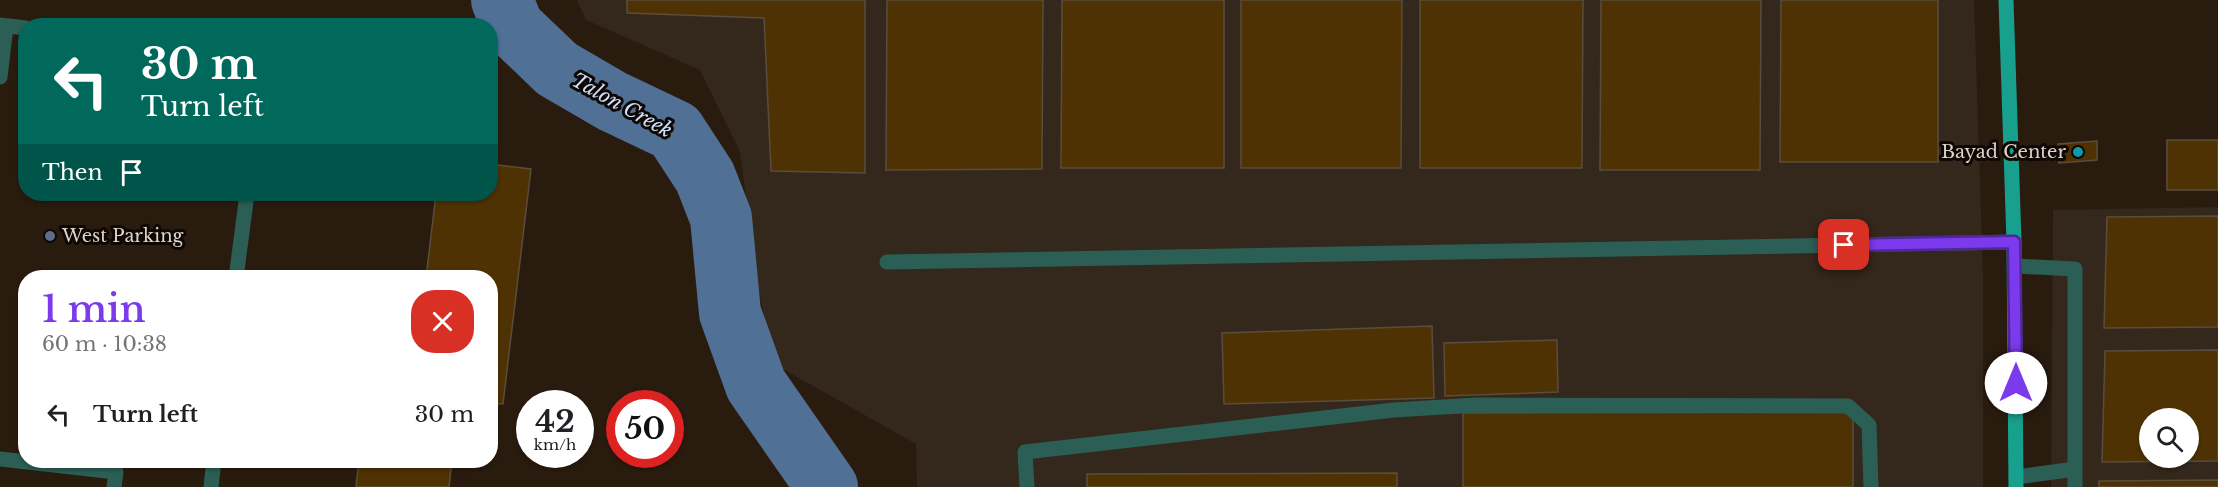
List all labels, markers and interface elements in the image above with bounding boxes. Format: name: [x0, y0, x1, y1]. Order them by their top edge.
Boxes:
text: 30 m: [141, 38, 257, 90]
icon: left: [42, 42, 120, 120]
water label: Talon Creek: [568, 68, 676, 142]
text: Turn left: [141, 90, 264, 123]
place label: Bayad Center: [1941, 141, 2066, 163]
marker: Bayad Center: [2071, 145, 2085, 159]
icon: arrive: [115, 156, 148, 189]
text: Then: [42, 159, 103, 186]
pin: [1818, 219, 1869, 270]
place label: West Parking: [61, 225, 184, 247]
icon: arrive: [1827, 228, 1860, 261]
marker: West Parking: [43, 229, 57, 243]
text: 1 min: [42, 287, 146, 332]
button: close: [411, 290, 474, 353]
text: 60 m · 10:38: [42, 332, 167, 356]
position arrow: [1984, 351, 2048, 415]
speed limit sign: 50: [606, 390, 684, 468]
icon: left: [42, 398, 75, 431]
text: Turn left: [93, 401, 198, 428]
text: 30 m: [415, 401, 474, 428]
text: 42: [535, 403, 575, 440]
map controls: [2139, 408, 2199, 468]
button: search: [2139, 408, 2199, 468]
text: km/h: [534, 435, 576, 454]

